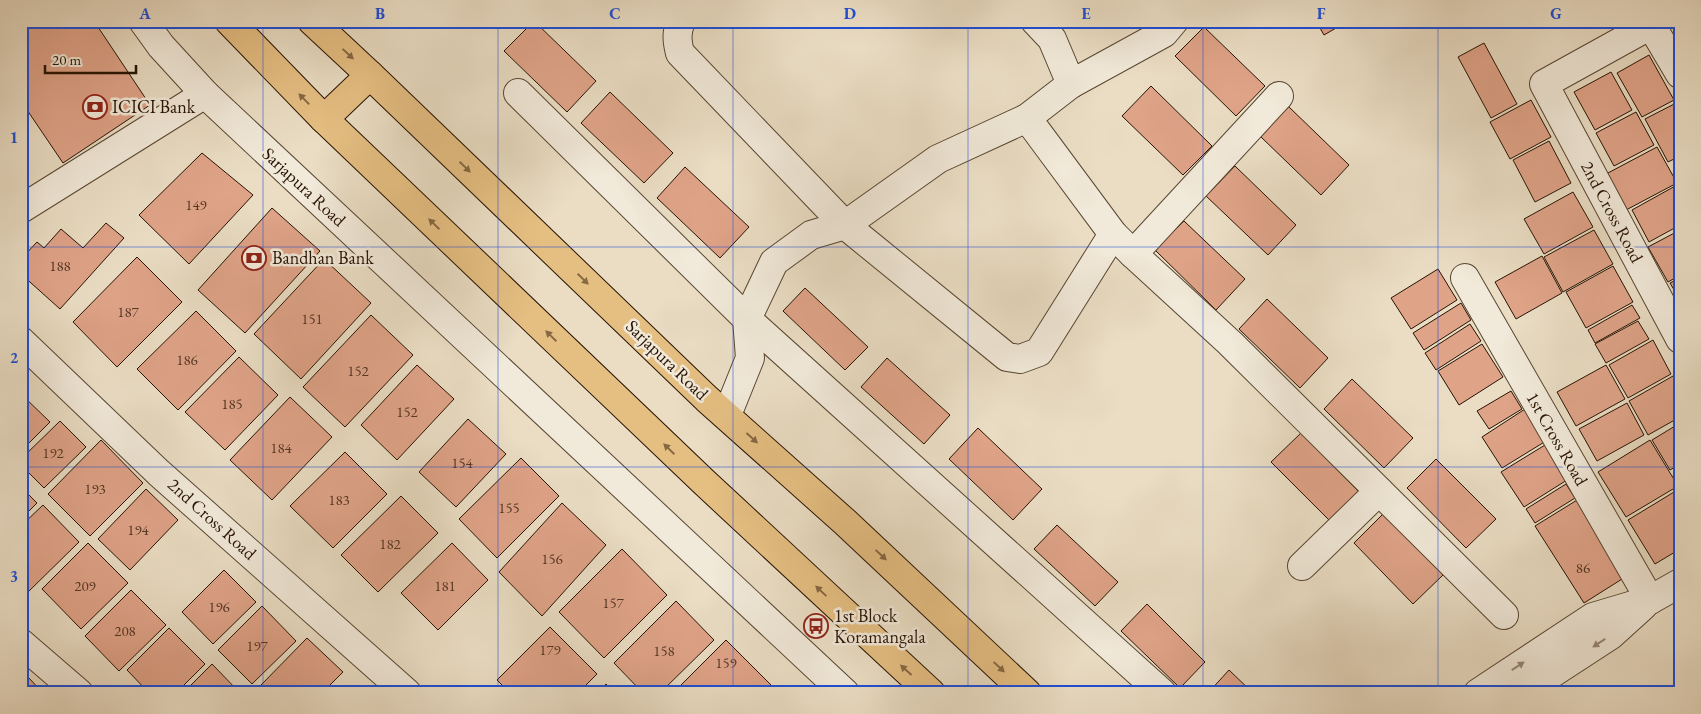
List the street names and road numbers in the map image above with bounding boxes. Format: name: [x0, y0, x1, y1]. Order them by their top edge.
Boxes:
street label: Sarjapura Road: [258, 142, 352, 232]
street label: 2nd Cross Road: [1576, 157, 1649, 267]
street label: Sarjapura Road: [621, 315, 714, 405]
street label: 1st Cross Road: [1521, 388, 1594, 490]
street label: 2nd Cross Road: [163, 473, 262, 565]

